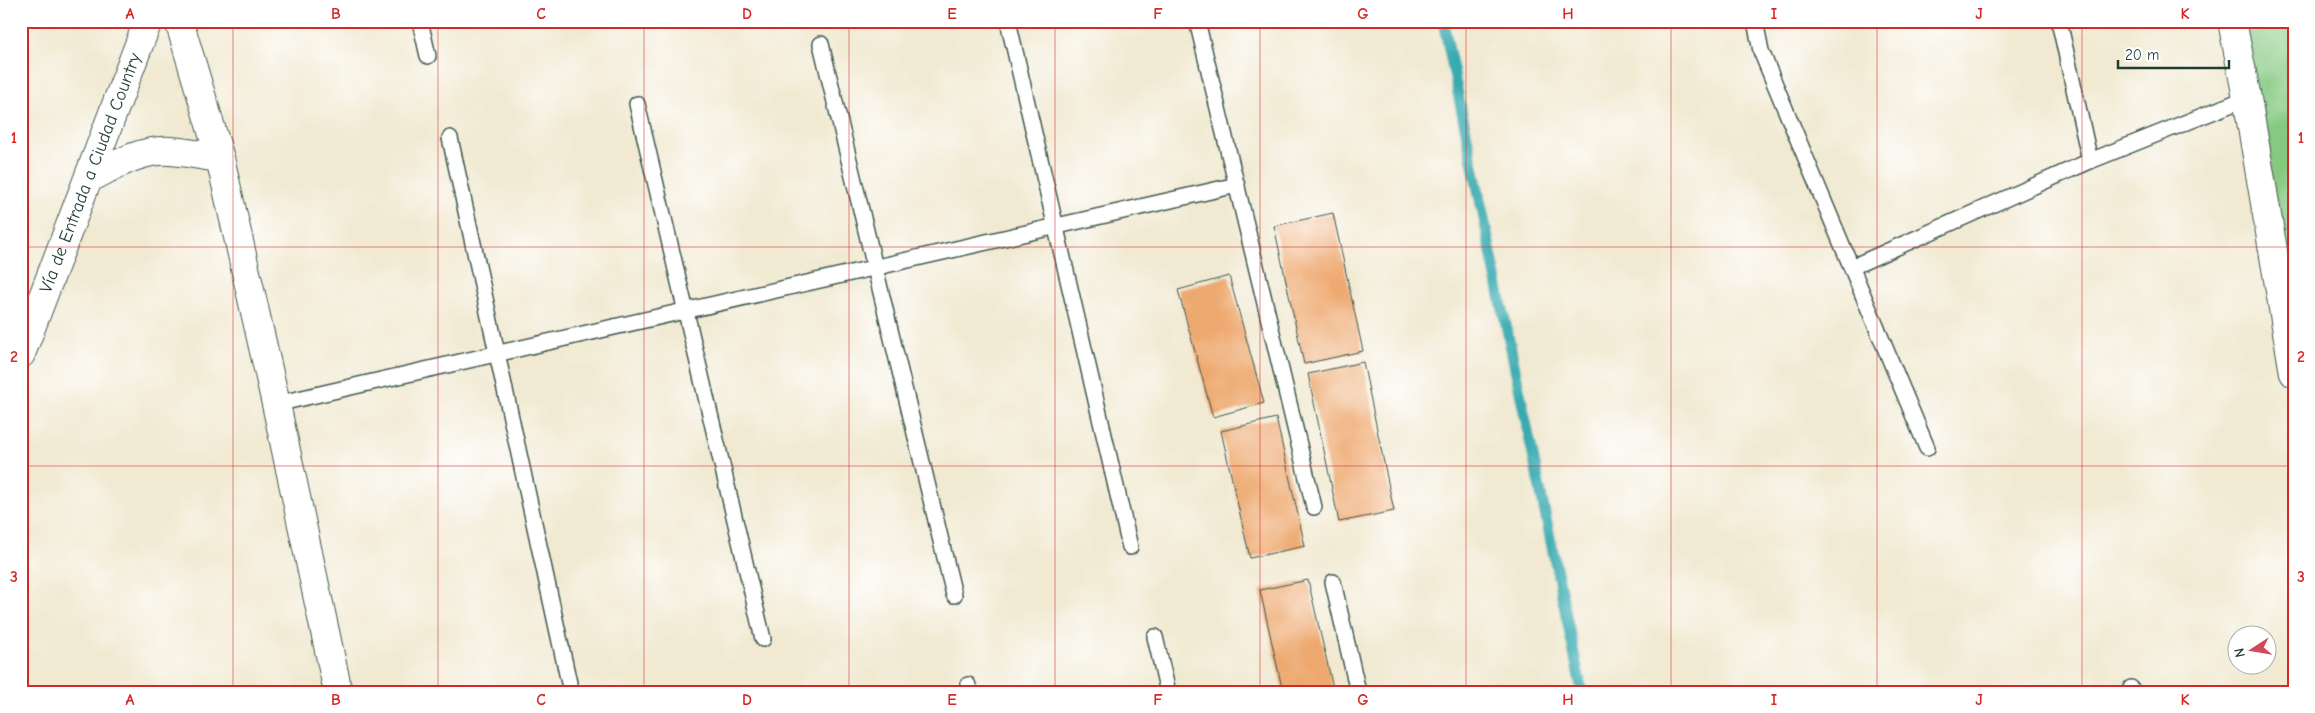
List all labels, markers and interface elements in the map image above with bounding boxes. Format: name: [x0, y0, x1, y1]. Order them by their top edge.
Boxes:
text: A: [126, 5, 135, 23]
text: B: [331, 5, 341, 23]
text: C: [536, 5, 546, 23]
text: D: [742, 5, 752, 23]
text: E: [947, 5, 957, 23]
text: F: [1153, 5, 1163, 23]
text: G: [1357, 5, 1369, 23]
text: H: [1562, 5, 1574, 23]
text: I: [1771, 5, 1777, 23]
text: J: [1975, 5, 1983, 23]
text: K: [2180, 5, 2190, 23]
scale bar: [2118, 38, 2229, 70]
text: 20 m: [2125, 46, 2159, 64]
street label: Vía de Entrada a Ciudad Country: [35, 49, 146, 296]
text: 1: [11, 129, 17, 147]
text: 1: [2298, 129, 2304, 147]
text: 2: [10, 348, 18, 366]
text: 2: [2297, 348, 2305, 366]
text: 3: [10, 568, 18, 586]
text: 3: [2297, 568, 2305, 586]
north arrow: [2228, 626, 2278, 676]
text: N: [2231, 646, 2249, 659]
text: A: [126, 691, 135, 709]
text: B: [331, 691, 341, 709]
text: C: [536, 691, 546, 709]
text: D: [742, 691, 752, 709]
text: E: [947, 691, 957, 709]
text: F: [1153, 691, 1163, 709]
text: G: [1357, 691, 1369, 709]
text: H: [1562, 691, 1574, 709]
text: I: [1771, 691, 1777, 709]
text: J: [1975, 691, 1983, 709]
text: K: [2180, 691, 2190, 709]

